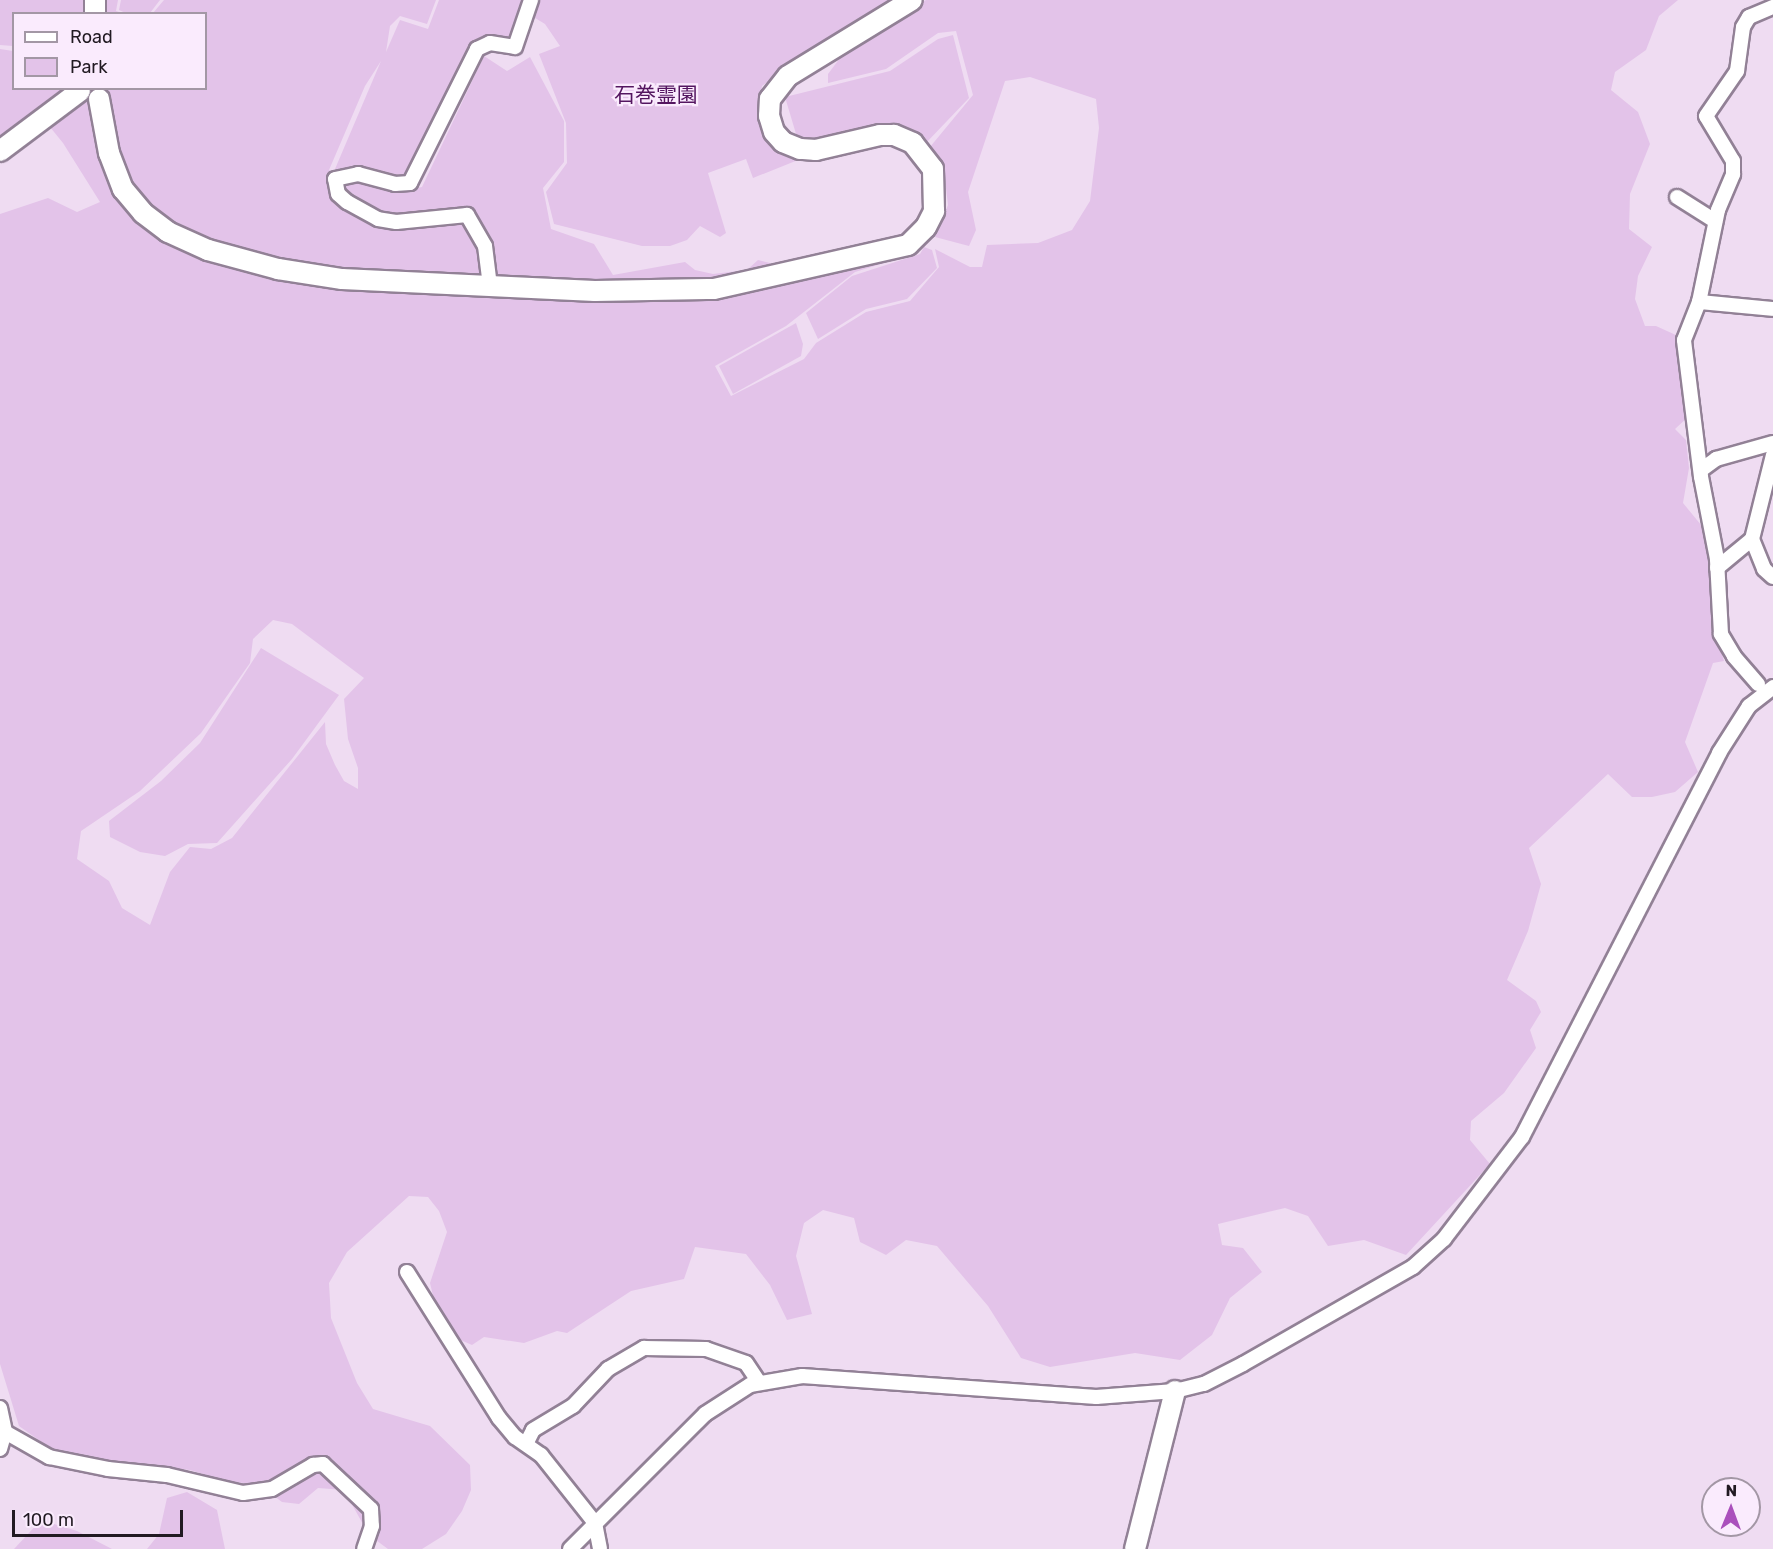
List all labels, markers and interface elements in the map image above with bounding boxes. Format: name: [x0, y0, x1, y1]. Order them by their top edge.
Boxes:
legend: [12, 12, 207, 90]
text: Road: [70, 26, 113, 48]
text: Park: [70, 56, 107, 78]
park label: 石巻霊園: [614, 82, 698, 108]
north arrow: [1701, 1477, 1761, 1537]
text: N: [1725, 1481, 1737, 1500]
scale bar: [15, 1498, 186, 1536]
text: 100 m: [23, 1509, 74, 1531]

